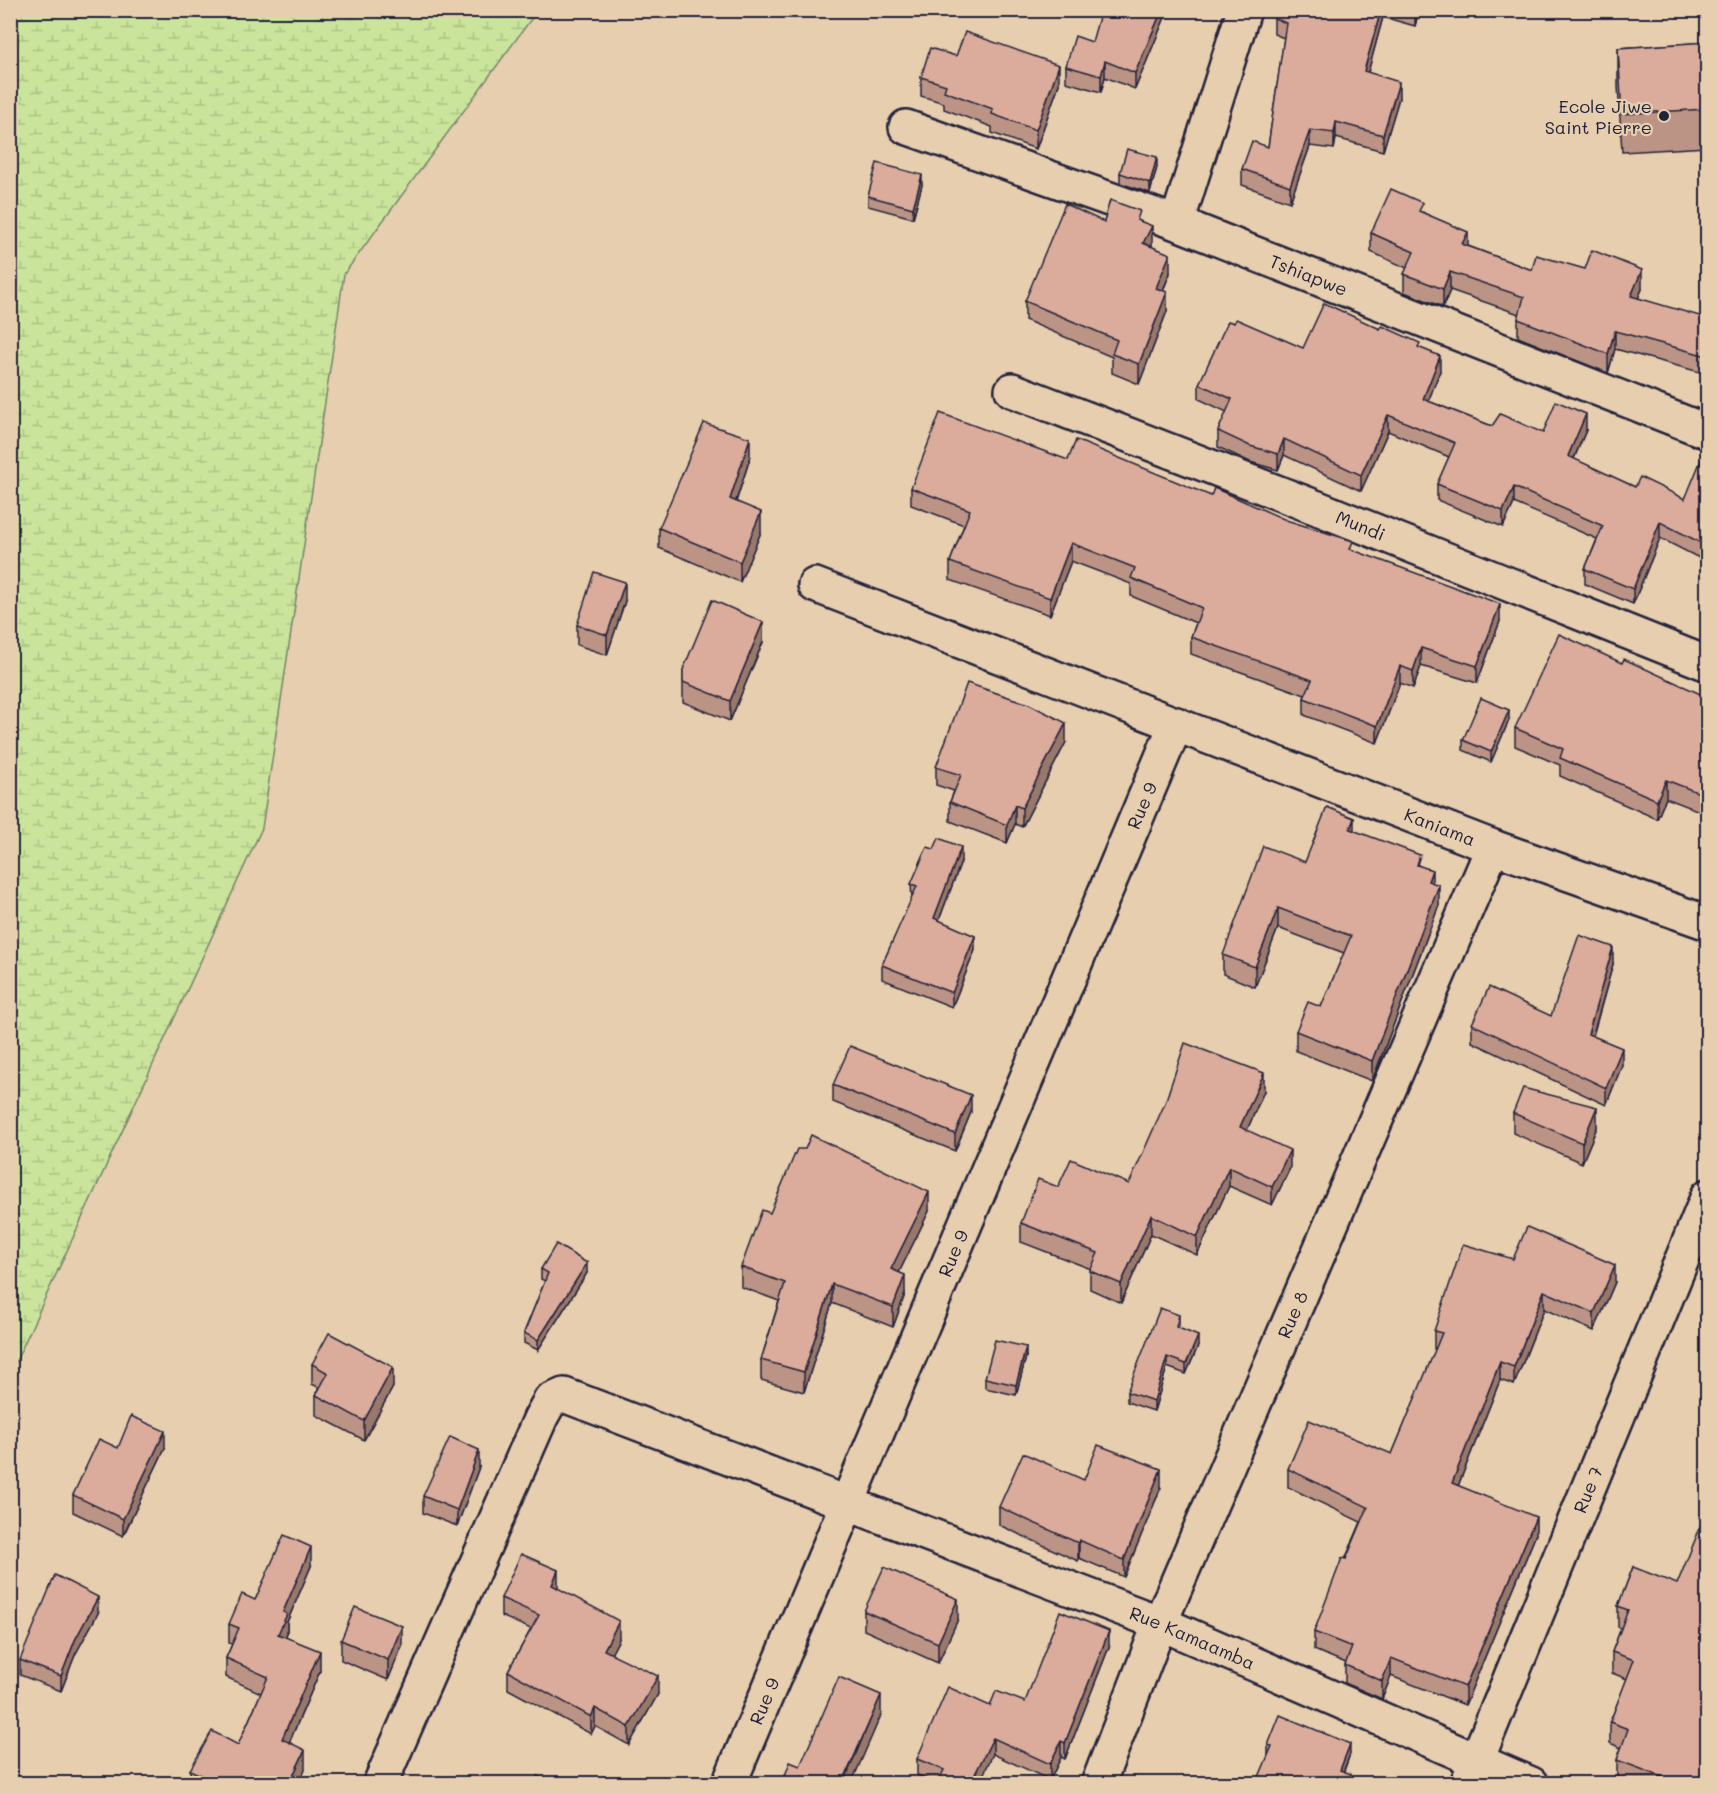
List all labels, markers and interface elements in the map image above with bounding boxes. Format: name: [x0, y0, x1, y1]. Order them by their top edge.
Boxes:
place label: Ecole Jiwe Saint Pierre: [1545, 94, 1652, 139]
marker: Ecole Jiwe Saint Pierre: [1657, 109, 1671, 123]
street label: Tshiapwe: [1266, 249, 1351, 301]
street label: Mundi: [1332, 505, 1389, 546]
street label: Rue 9: [1121, 778, 1162, 833]
street label: Kaniama: [1401, 802, 1479, 851]
street label: Rue 9: [932, 1226, 974, 1280]
street label: Rue 8: [1272, 1287, 1313, 1342]
street label: Rue 7: [1567, 1463, 1608, 1517]
street label: Rue Kamaamba: [1126, 1600, 1259, 1675]
street label: Rue 9: [743, 1674, 785, 1728]

